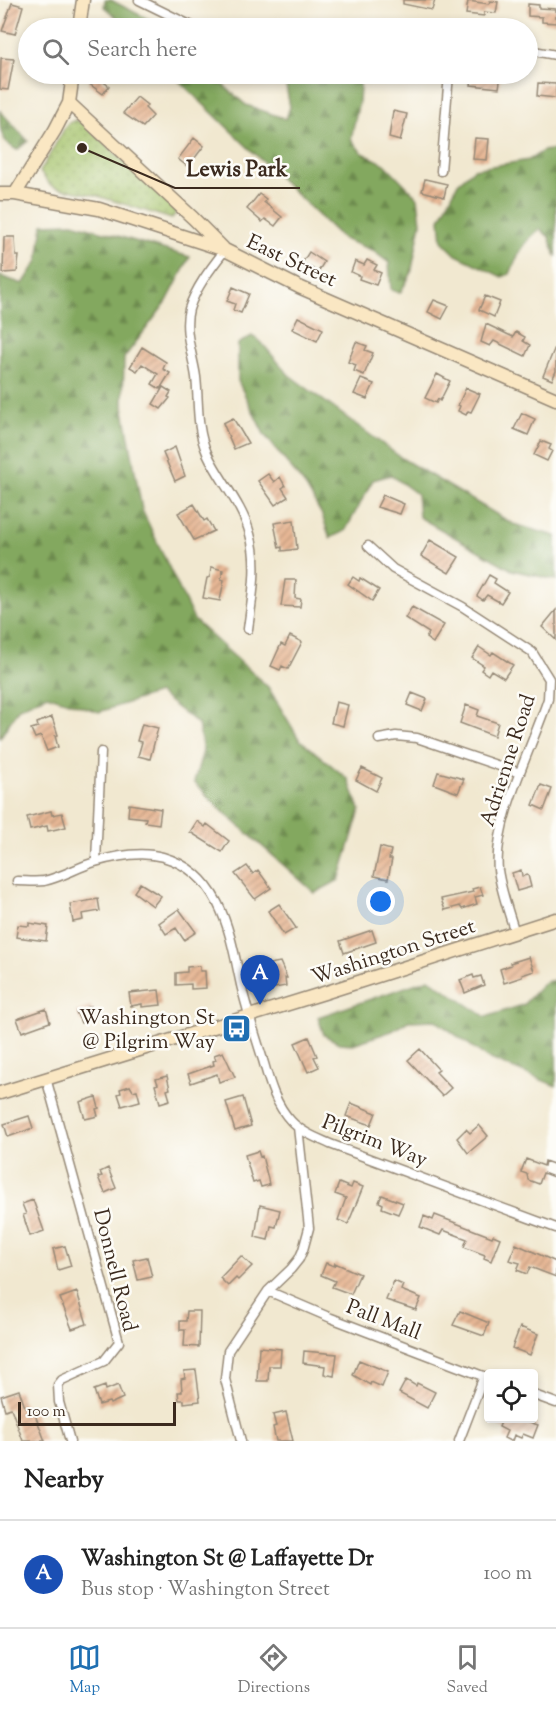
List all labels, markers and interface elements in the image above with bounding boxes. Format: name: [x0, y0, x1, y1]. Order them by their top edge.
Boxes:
search box: [18, 18, 538, 84]
icon: search: [39, 35, 72, 68]
text: Search here: [87, 35, 197, 67]
callout: Lewis Park: [175, 148, 300, 188]
text: Lewis Park: [186, 155, 288, 187]
street label: East Street: [241, 228, 341, 296]
street label: Adrienne Road: [473, 691, 544, 831]
your location: [366, 887, 395, 916]
street label: Washington Street: [308, 912, 479, 994]
pin: A: [240, 956, 280, 1005]
place label: Washington St @ Pilgrim Way: [79, 1004, 216, 1058]
bus stop icon: Washington St @ Pilgrim Way: [220, 1013, 252, 1045]
street label: Pilgrim Way: [317, 1108, 432, 1176]
street label: Donnell Road: [84, 1206, 144, 1335]
street label: Pall Mall: [341, 1293, 425, 1349]
map controls: [484, 1369, 538, 1423]
button: locate: [484, 1369, 538, 1423]
scale bar: [18, 1399, 176, 1426]
text: 100 m: [27, 1401, 66, 1424]
text: Nearby: [24, 1462, 104, 1499]
text: Washington St @ Laffayette Dr: [81, 1544, 374, 1576]
text: A: [35, 1560, 52, 1589]
text: 100 m: [483, 1560, 532, 1589]
text: Bus stop · Washington Street: [81, 1576, 330, 1605]
tab: Map: [68, 1641, 101, 1700]
tab: Directions: [238, 1641, 310, 1700]
tab: Saved: [447, 1641, 488, 1700]

